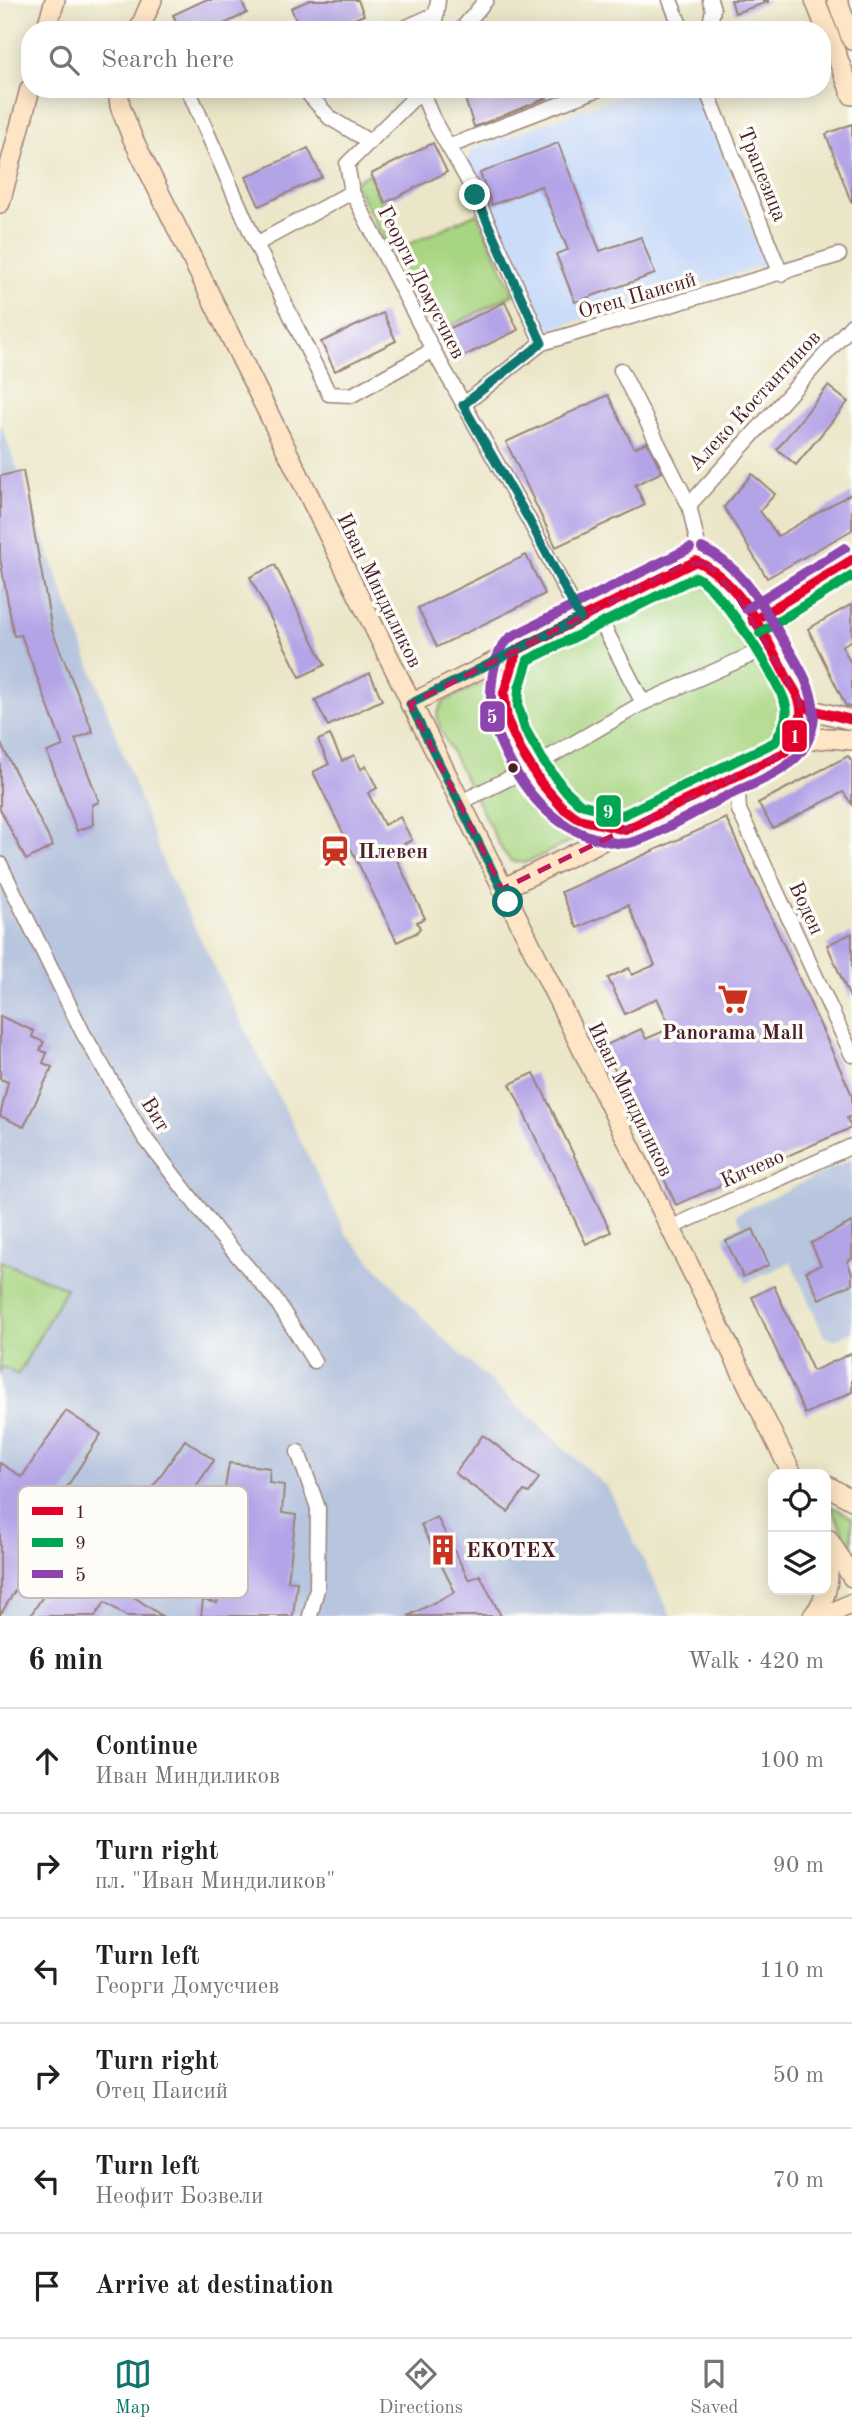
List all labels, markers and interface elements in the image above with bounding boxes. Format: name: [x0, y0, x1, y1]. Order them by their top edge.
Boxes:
search box: [21, 21, 831, 98]
icon: search: [45, 41, 83, 79]
text: Search here: [101, 47, 234, 73]
street label: Трапезица: [733, 124, 790, 225]
route end: [459, 179, 490, 210]
street label: Георги Домусчиев: [373, 203, 468, 362]
street label: Отец Паисий: [576, 270, 699, 323]
street label: Алеко Костантинов: [685, 327, 825, 475]
street label: Иван Миндиликов: [332, 510, 425, 671]
line badge: 5: [479, 700, 506, 733]
text: 5: [486, 709, 498, 728]
line badge: 1: [781, 719, 808, 753]
text: 1: [789, 729, 801, 748]
unlabelled marker: [506, 761, 520, 775]
line badge: 9: [595, 794, 622, 828]
text: 9: [602, 804, 614, 823]
station icon: Плевен: [318, 834, 352, 868]
place label: Плевен: [358, 842, 428, 863]
street label: Воден: [784, 879, 827, 938]
route start: [492, 886, 523, 917]
supermarket icon: Panorama Mall: [716, 982, 750, 1016]
street label: Иван Миндиликов: [583, 1019, 676, 1180]
place label: Panorama Mall: [662, 1023, 804, 1044]
street label: Вит: [136, 1094, 173, 1136]
street label: Кичево: [718, 1146, 788, 1193]
map controls: [768, 1469, 831, 1595]
button: locate: [768, 1469, 831, 1532]
legend: [18, 1486, 248, 1598]
text: 1: [75, 1504, 86, 1523]
button: layers: [768, 1532, 831, 1595]
building icon: EKOTEX: [426, 1533, 460, 1567]
text: 9: [75, 1535, 86, 1554]
place label: EKOTEX: [466, 1541, 556, 1562]
text: 5: [75, 1567, 86, 1586]
text: 6 min: [28, 1646, 103, 1676]
text: Walk · 420 m: [688, 1650, 824, 1673]
text: Continue: [95, 1734, 198, 1760]
icon: ahead: [28, 1742, 66, 1780]
text: 100 m: [759, 1749, 824, 1772]
text: Иван Миндиликов: [95, 1765, 280, 1788]
text: Turn right: [95, 1839, 218, 1865]
icon: right: [28, 1847, 66, 1885]
text: 90 m: [773, 1854, 824, 1877]
text: пл. "Иван Миндиликов": [95, 1870, 335, 1893]
text: Turn left: [95, 1944, 200, 1970]
icon: left: [28, 1952, 66, 1990]
text: 110 m: [759, 1959, 824, 1982]
text: Георги Домусчиев: [95, 1975, 279, 1998]
text: Turn right: [95, 2049, 218, 2075]
icon: right: [28, 2057, 66, 2095]
text: 50 m: [773, 2064, 824, 2087]
text: Отец Паисий: [95, 2080, 228, 2103]
text: Turn left: [95, 2154, 200, 2180]
icon: left: [28, 2162, 66, 2200]
text: 70 m: [773, 2169, 824, 2192]
text: Неофит Бозвели: [95, 2185, 263, 2208]
icon: arrive: [28, 2267, 66, 2305]
text: Arrive at destination: [95, 2273, 334, 2299]
tab: Map: [114, 2355, 152, 2420]
tab: Directions: [379, 2355, 463, 2420]
tab: Saved: [690, 2355, 738, 2420]

